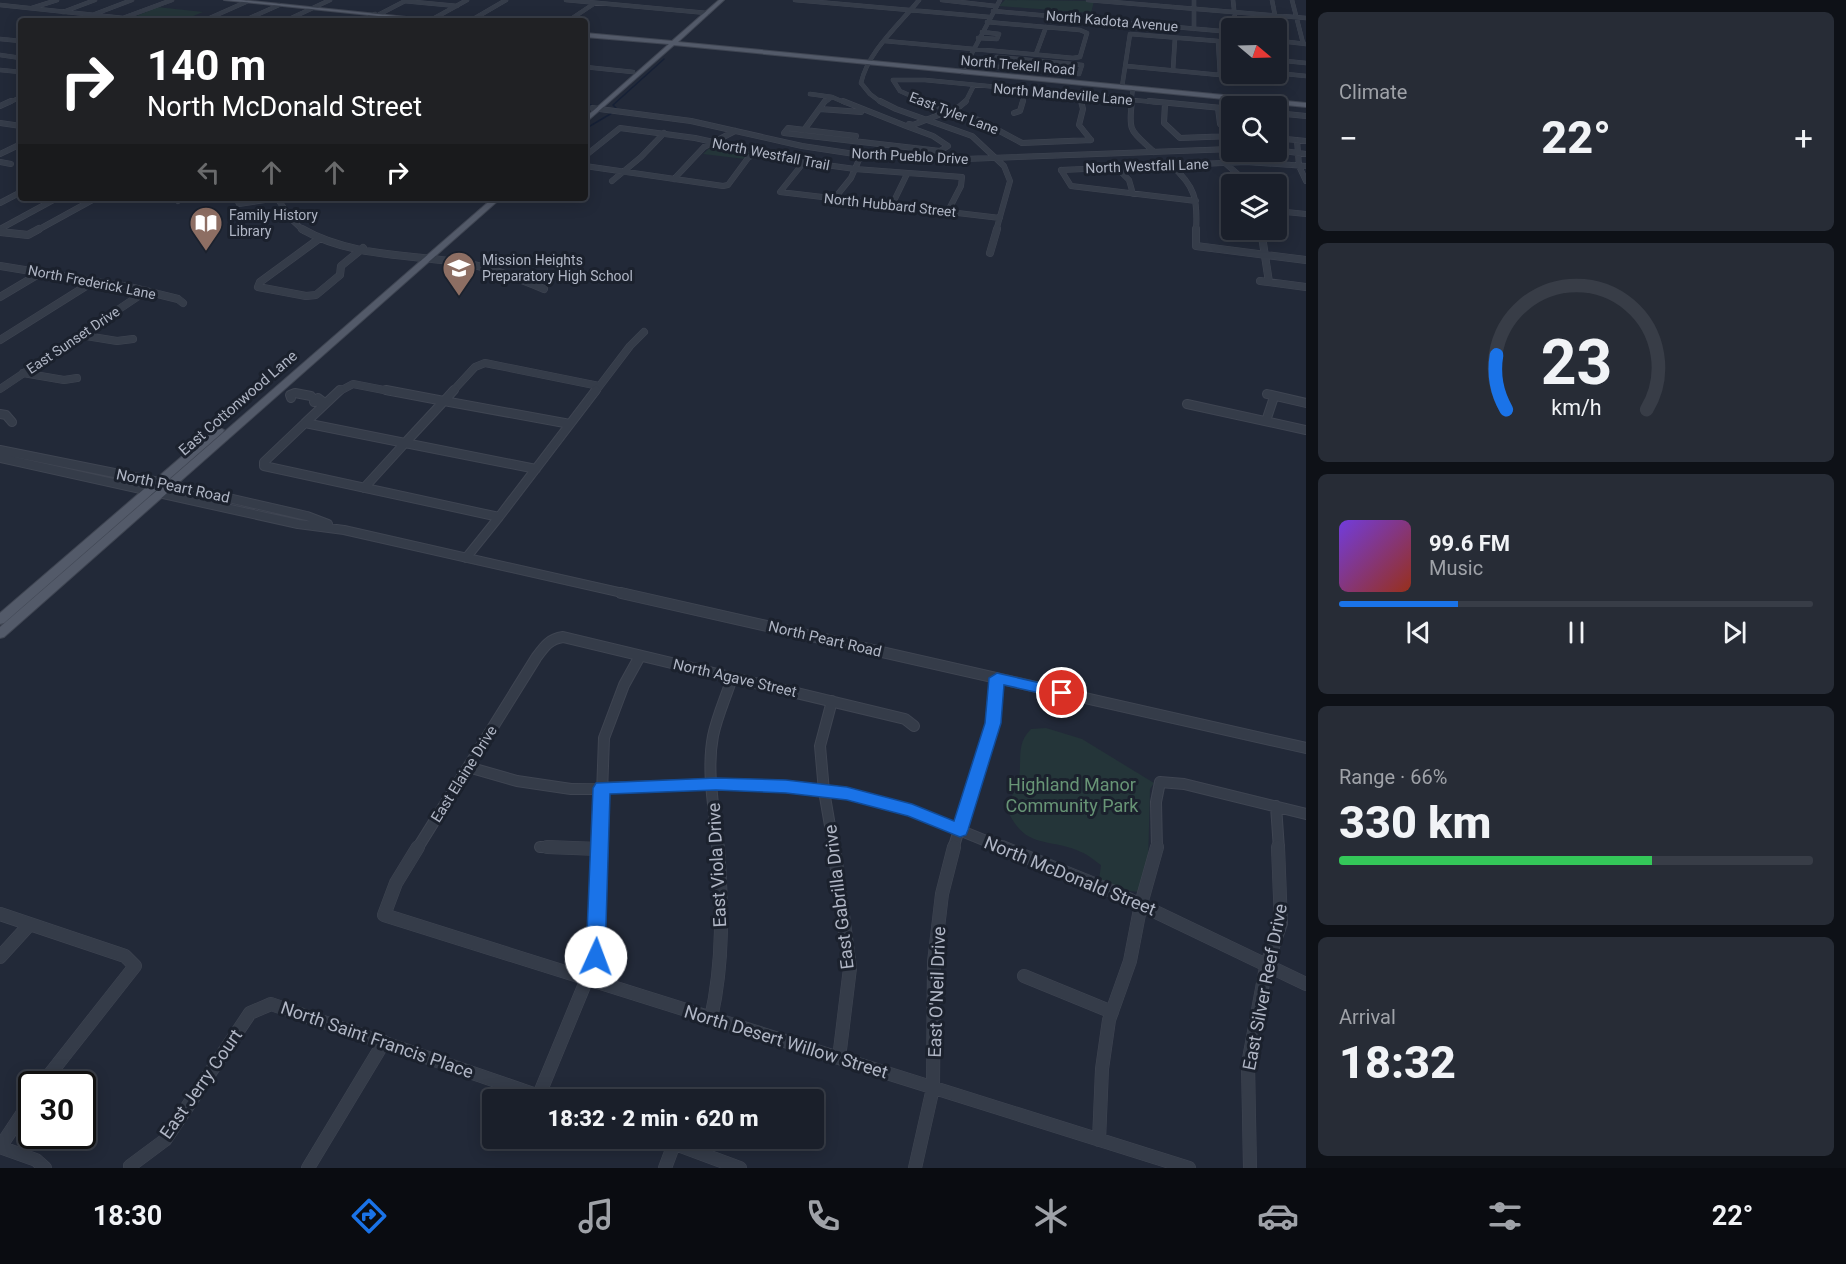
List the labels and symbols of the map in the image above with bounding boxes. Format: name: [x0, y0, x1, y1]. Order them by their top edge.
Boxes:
street label: North Kadota Avenue: [1045, 7, 1179, 35]
north arrow: [1221, 18, 1287, 84]
street label: North Trekell Road: [960, 52, 1076, 78]
street label: North Mandeville Lane: [993, 80, 1133, 108]
street label: East Tyler Lane: [907, 89, 1001, 137]
street label: North Westfall Trail: [711, 135, 831, 173]
street label: North Pueblo Drive: [851, 145, 969, 167]
street label: North Westfall Lane: [1085, 156, 1209, 176]
street label: North Hubbard Street: [823, 190, 957, 220]
library icon: Family History Library: [188, 205, 224, 252]
place label: Family History Library: [229, 207, 318, 239]
school or university icon: Mission Heights Preparatory High School: [441, 250, 477, 297]
place label: Mission Heights Preparatory High School: [482, 252, 633, 284]
street label: North Frederick Lane: [27, 262, 157, 302]
street label: East Sunset Drive: [23, 303, 123, 377]
street label: East Cottonwood Lane: [175, 347, 301, 459]
street label: North Peart Road: [115, 465, 231, 507]
street label: North Peart Road: [767, 617, 883, 661]
street label: North Agave Street: [671, 655, 799, 701]
pin: [1036, 667, 1087, 718]
street label: East Elaine Drive: [427, 722, 501, 826]
park label: Highland Manor Community Park: [1006, 774, 1139, 816]
street label: East Viola Drive: [703, 802, 730, 928]
street label: East Gabrilla Drive: [819, 823, 858, 971]
street label: North McDonald Street: [981, 831, 1159, 920]
street label: East Silver Reef Drive: [1238, 902, 1291, 1072]
position arrow: [564, 925, 628, 989]
street label: East O'Neil Drive: [924, 926, 949, 1058]
street label: North Saint Francis Place: [278, 997, 476, 1082]
street label: North Desert Willow Street: [682, 1001, 891, 1083]
street label: East Jerry Court: [155, 1025, 246, 1142]
speed limit sign: 30: [18, 1071, 96, 1149]

